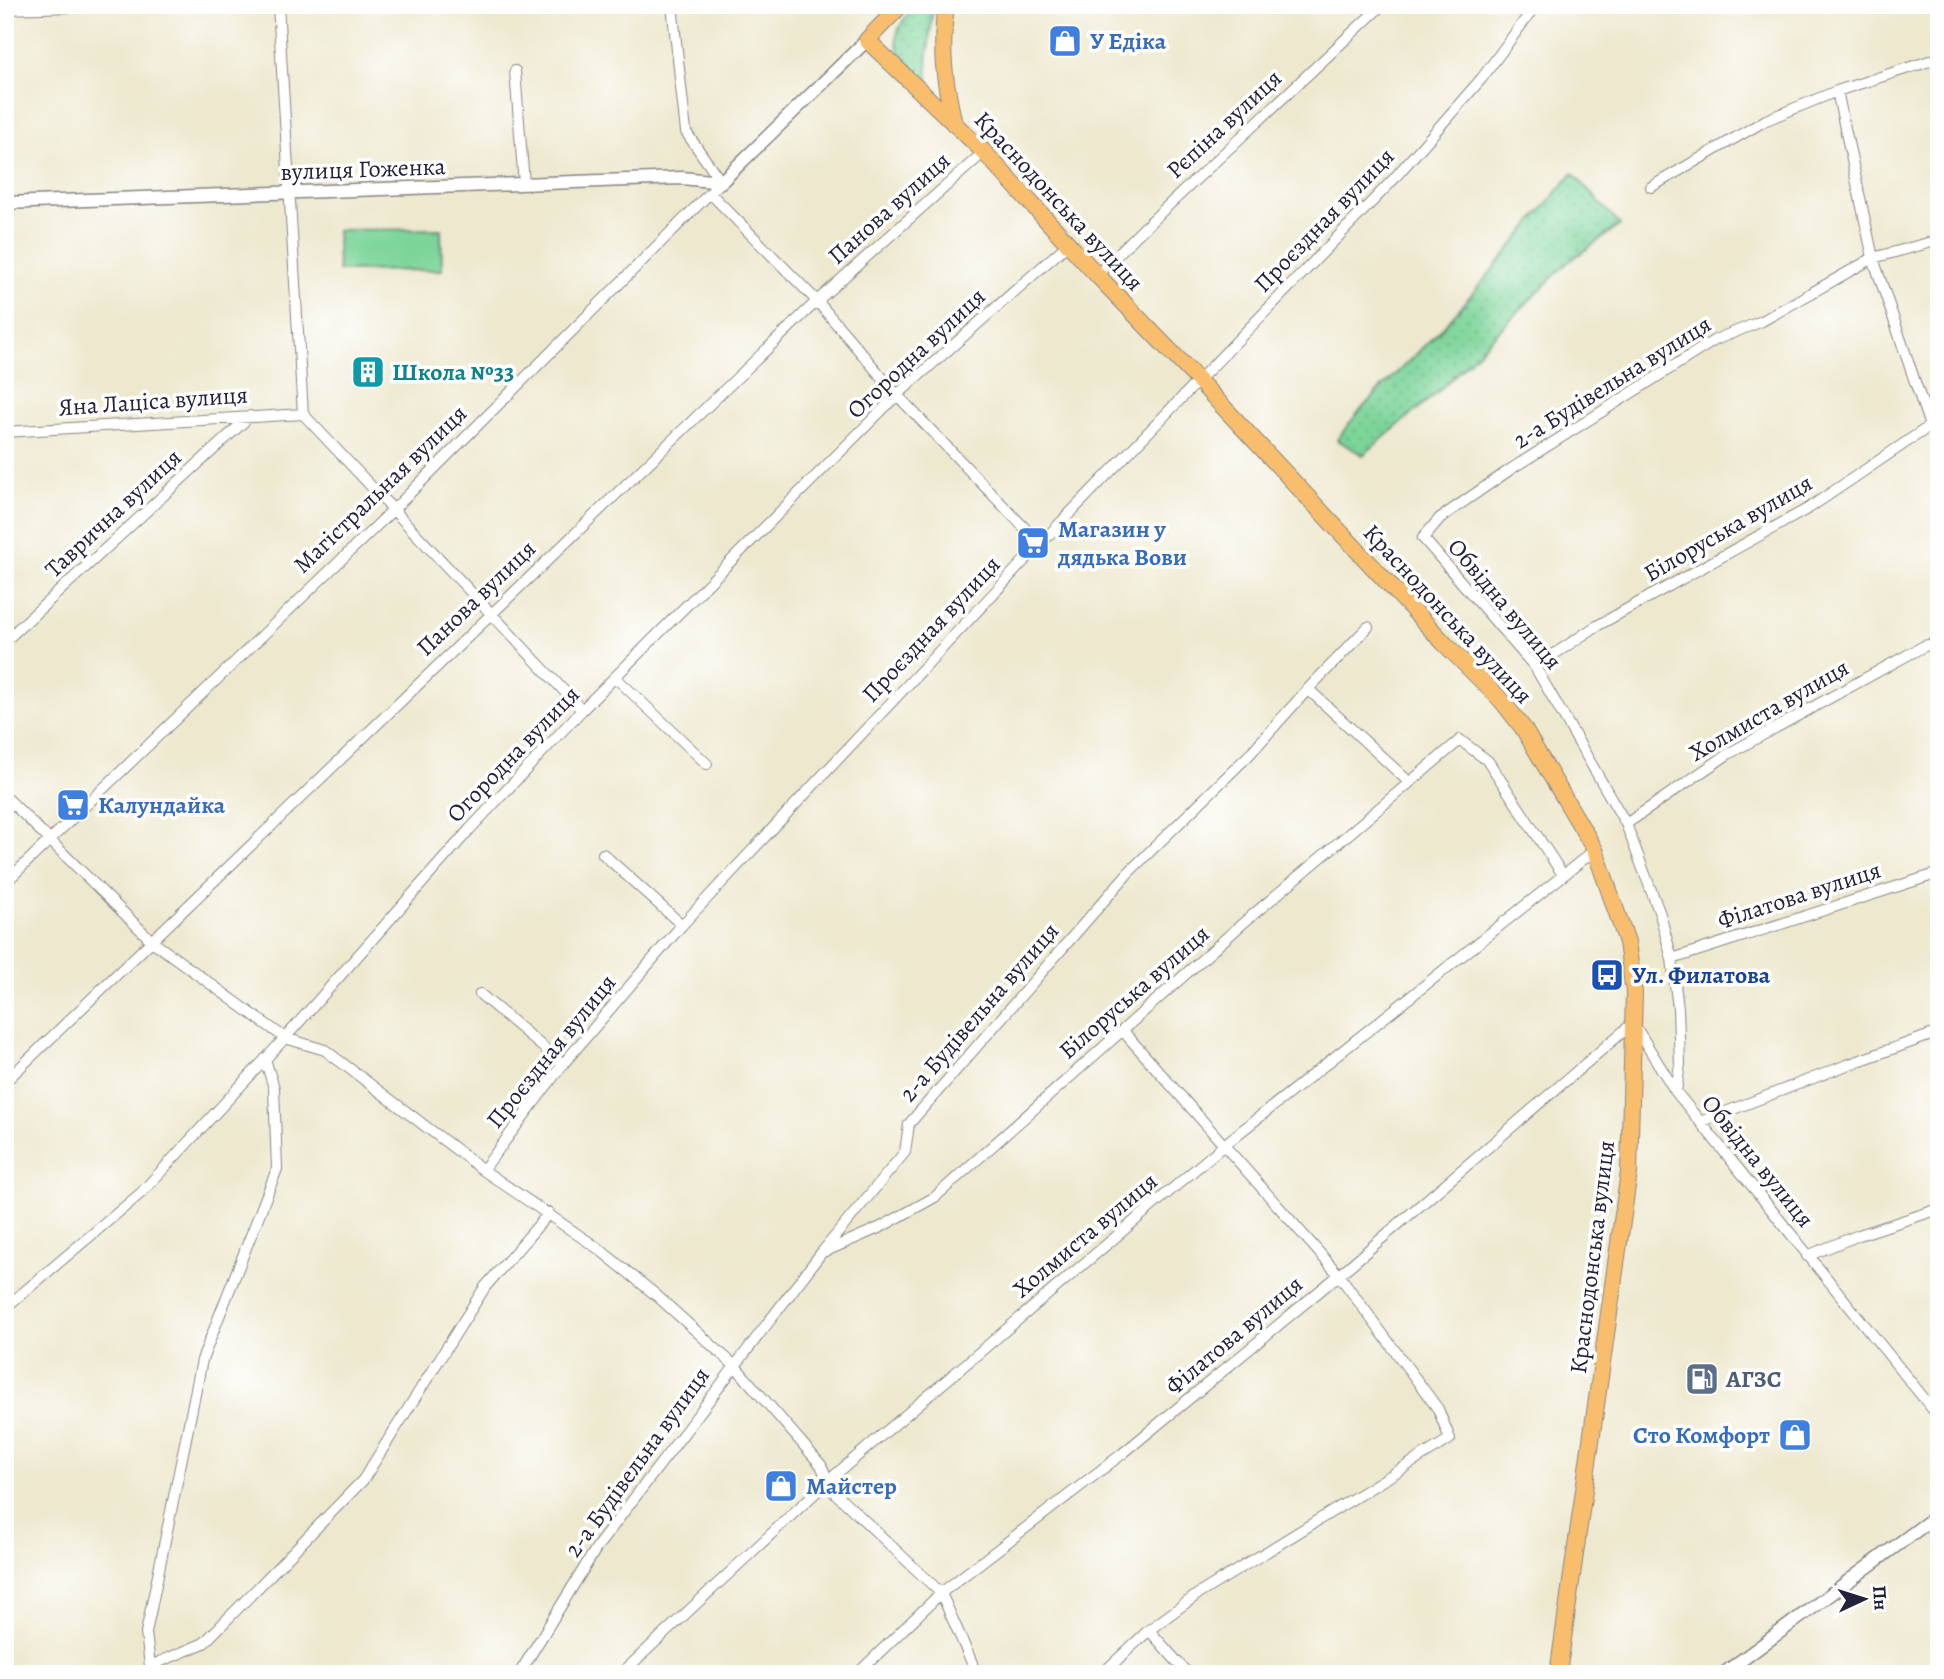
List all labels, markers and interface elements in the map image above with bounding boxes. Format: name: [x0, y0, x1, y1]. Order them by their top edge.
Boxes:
shop icon: У Едіка: [1046, 22, 1084, 60]
place label: У Едіка: [1090, 25, 1167, 57]
street label: Рєпіна вулиця: [1160, 62, 1288, 186]
street label: Краснодонська вулиця: [967, 104, 1151, 298]
street label: Проєздная вулиця: [1247, 141, 1401, 299]
street label: Панова вулиця: [821, 145, 957, 271]
street label: вулиця Гоженка: [280, 150, 446, 188]
street label: Огородна вулиця: [840, 280, 992, 426]
street label: 2-а Будівельна вулиця: [1507, 308, 1717, 456]
building icon: Школа №33: [349, 353, 387, 391]
place label: Школа №33: [392, 356, 514, 388]
street label: Яна Лаціса вулиця: [57, 378, 249, 424]
street label: Магістральная вулиця: [286, 398, 474, 580]
street label: Таврична вулиця: [38, 441, 188, 585]
street label: Білоруська вулиця: [1638, 467, 1818, 589]
place label: Магазин у дядька Вови: [1057, 513, 1187, 573]
street label: Краснодонська вулиця: [1356, 517, 1540, 711]
supermarket icon: Магазин у дядька Вови: [1014, 524, 1052, 562]
street label: Обвідна вулиця: [1441, 532, 1569, 676]
street label: Панова вулиця: [409, 533, 543, 663]
street label: Проєздная вулиця: [855, 549, 1007, 709]
street label: Холмиста вулиця: [1683, 651, 1855, 769]
street label: Огородна вулиця: [440, 679, 586, 829]
supermarket icon: Калундайка: [54, 786, 92, 824]
place label: Калундайка: [98, 789, 226, 821]
street label: Філатова вулиця: [1713, 854, 1885, 936]
street label: 2-а Будівельна вулиця: [892, 916, 1066, 1108]
street label: Білоруська вулиця: [1052, 918, 1216, 1066]
bus stop icon: Ул. Филатова: [1588, 956, 1626, 994]
place label: Ул. Филатова: [1632, 959, 1771, 991]
street label: Проєздная вулиця: [479, 967, 623, 1135]
street label: Обвідна вулиця: [1695, 1088, 1821, 1234]
street label: Краснодонська вулиця: [1562, 1139, 1622, 1375]
street label: Холмиста вулиця: [1006, 1165, 1164, 1305]
street label: Філатова вулиця: [1159, 1268, 1309, 1402]
street label: 2-а Будівельна вулиця: [557, 1360, 717, 1564]
fuel station icon: АГЗС: [1683, 1360, 1721, 1398]
place label: АГЗС: [1725, 1363, 1782, 1395]
shop icon: Сто Комфорт: [1776, 1416, 1814, 1454]
place label: Сто Комфорт: [1633, 1419, 1770, 1451]
shop icon: Майстер: [762, 1467, 800, 1505]
place label: Майстер: [806, 1470, 897, 1502]
north arrow: [1828, 1564, 1898, 1634]
text: Пн: [1866, 1585, 1894, 1611]

